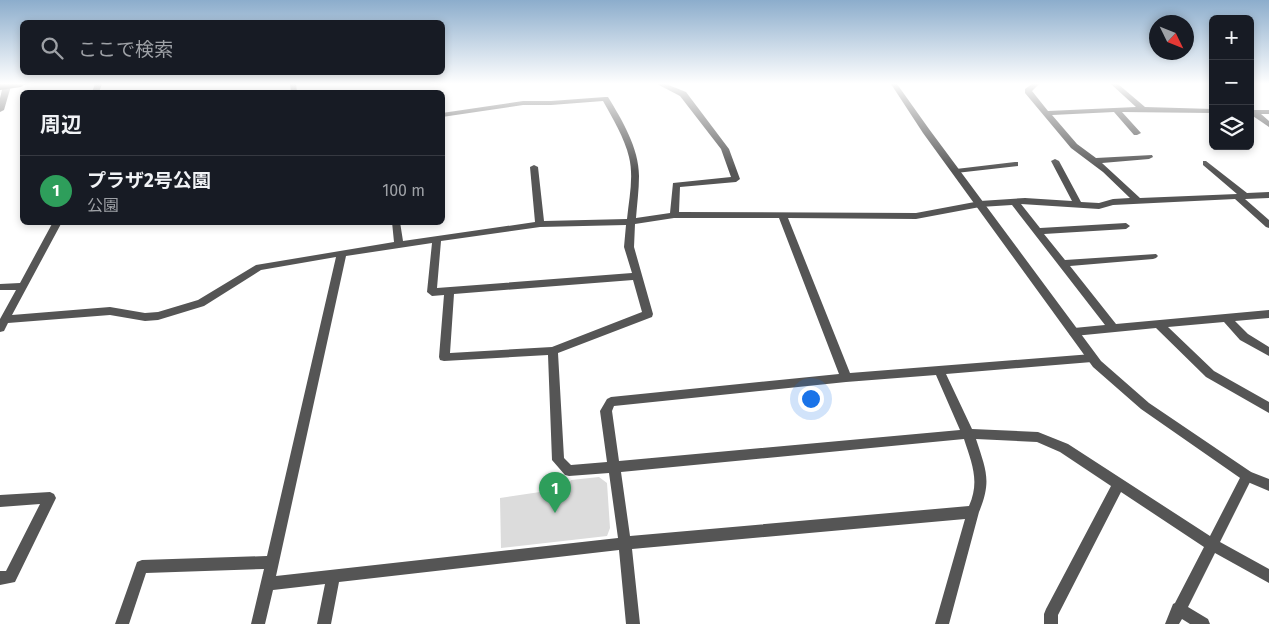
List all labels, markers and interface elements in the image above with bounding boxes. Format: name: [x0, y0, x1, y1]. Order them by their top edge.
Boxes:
north arrow: [1149, 15, 1194, 60]
map controls: [1209, 15, 1254, 150]
button: +: [1209, 15, 1254, 60]
search box: [20, 20, 445, 75]
icon: search: [38, 34, 66, 62]
text: ここで検索: [78, 38, 173, 61]
button: −: [1209, 60, 1254, 105]
button: layers: [1209, 105, 1254, 150]
text: 周辺: [40, 112, 82, 138]
text: プラザ2号公園: [87, 169, 211, 192]
text: 1: [52, 181, 60, 200]
text: 100 m: [382, 181, 425, 200]
text: 公園: [87, 196, 119, 215]
your location: [798, 386, 824, 412]
pin: 1: [539, 472, 571, 513]

